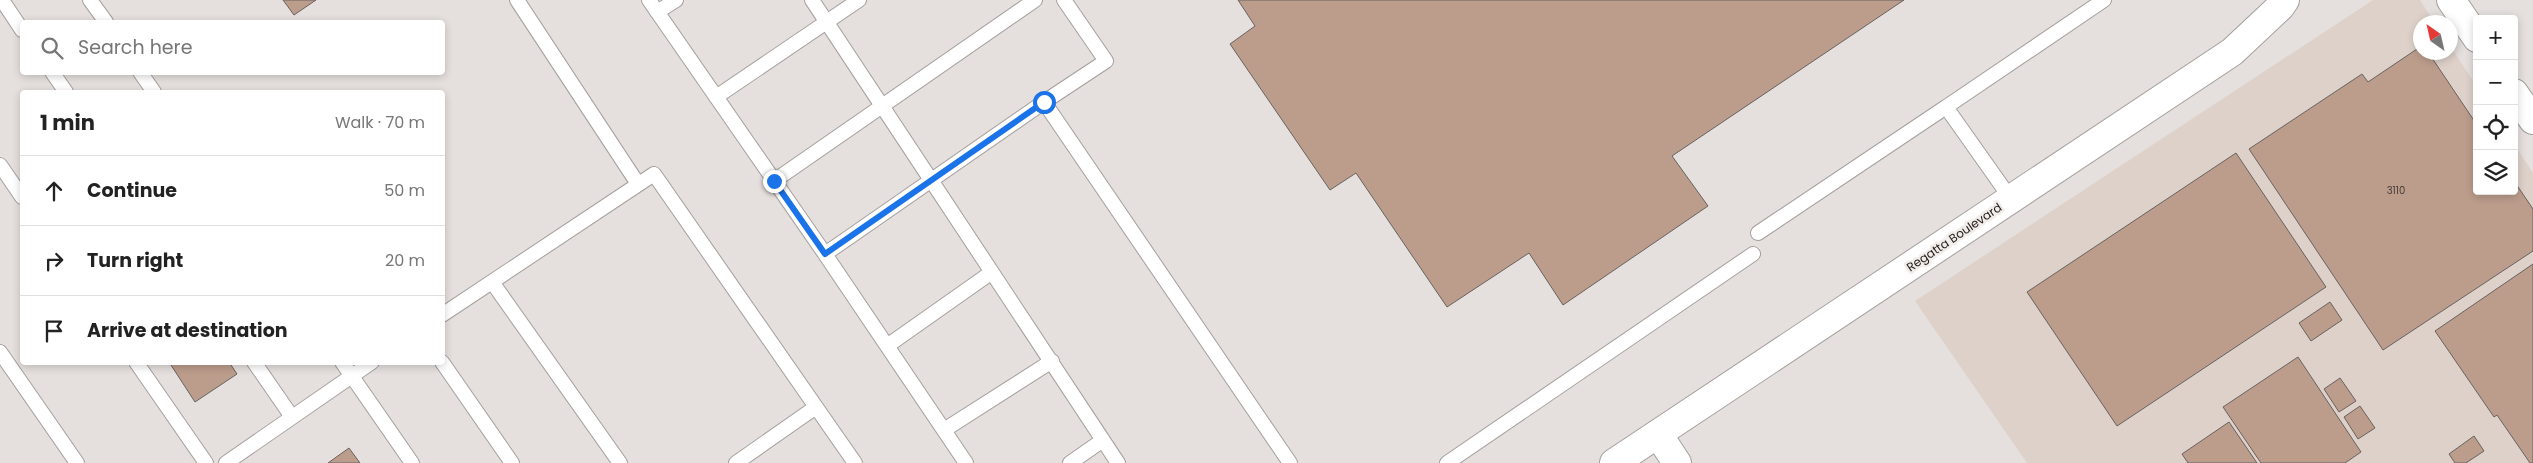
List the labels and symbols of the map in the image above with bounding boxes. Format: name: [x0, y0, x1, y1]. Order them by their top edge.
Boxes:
north arrow: [2413, 15, 2458, 60]
route start: [1033, 91, 1056, 114]
route end: [763, 170, 786, 193]
house number: 3110: [2387, 183, 2405, 198]
street label: Regatta Boulevard: [1903, 199, 2005, 275]

